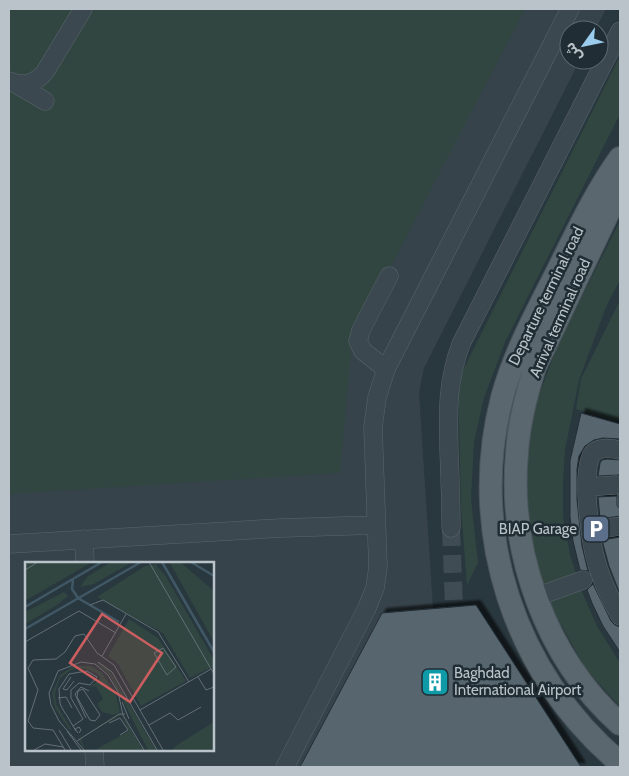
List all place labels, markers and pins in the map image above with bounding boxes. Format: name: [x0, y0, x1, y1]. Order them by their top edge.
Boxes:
parking icon: BIAP Garage: [581, 514, 611, 544]
place label: BIAP Garage: [499, 520, 577, 538]
place label: Baghdad International Airport: [454, 664, 581, 699]
building icon: Baghdad International Airport: [420, 667, 450, 697]

